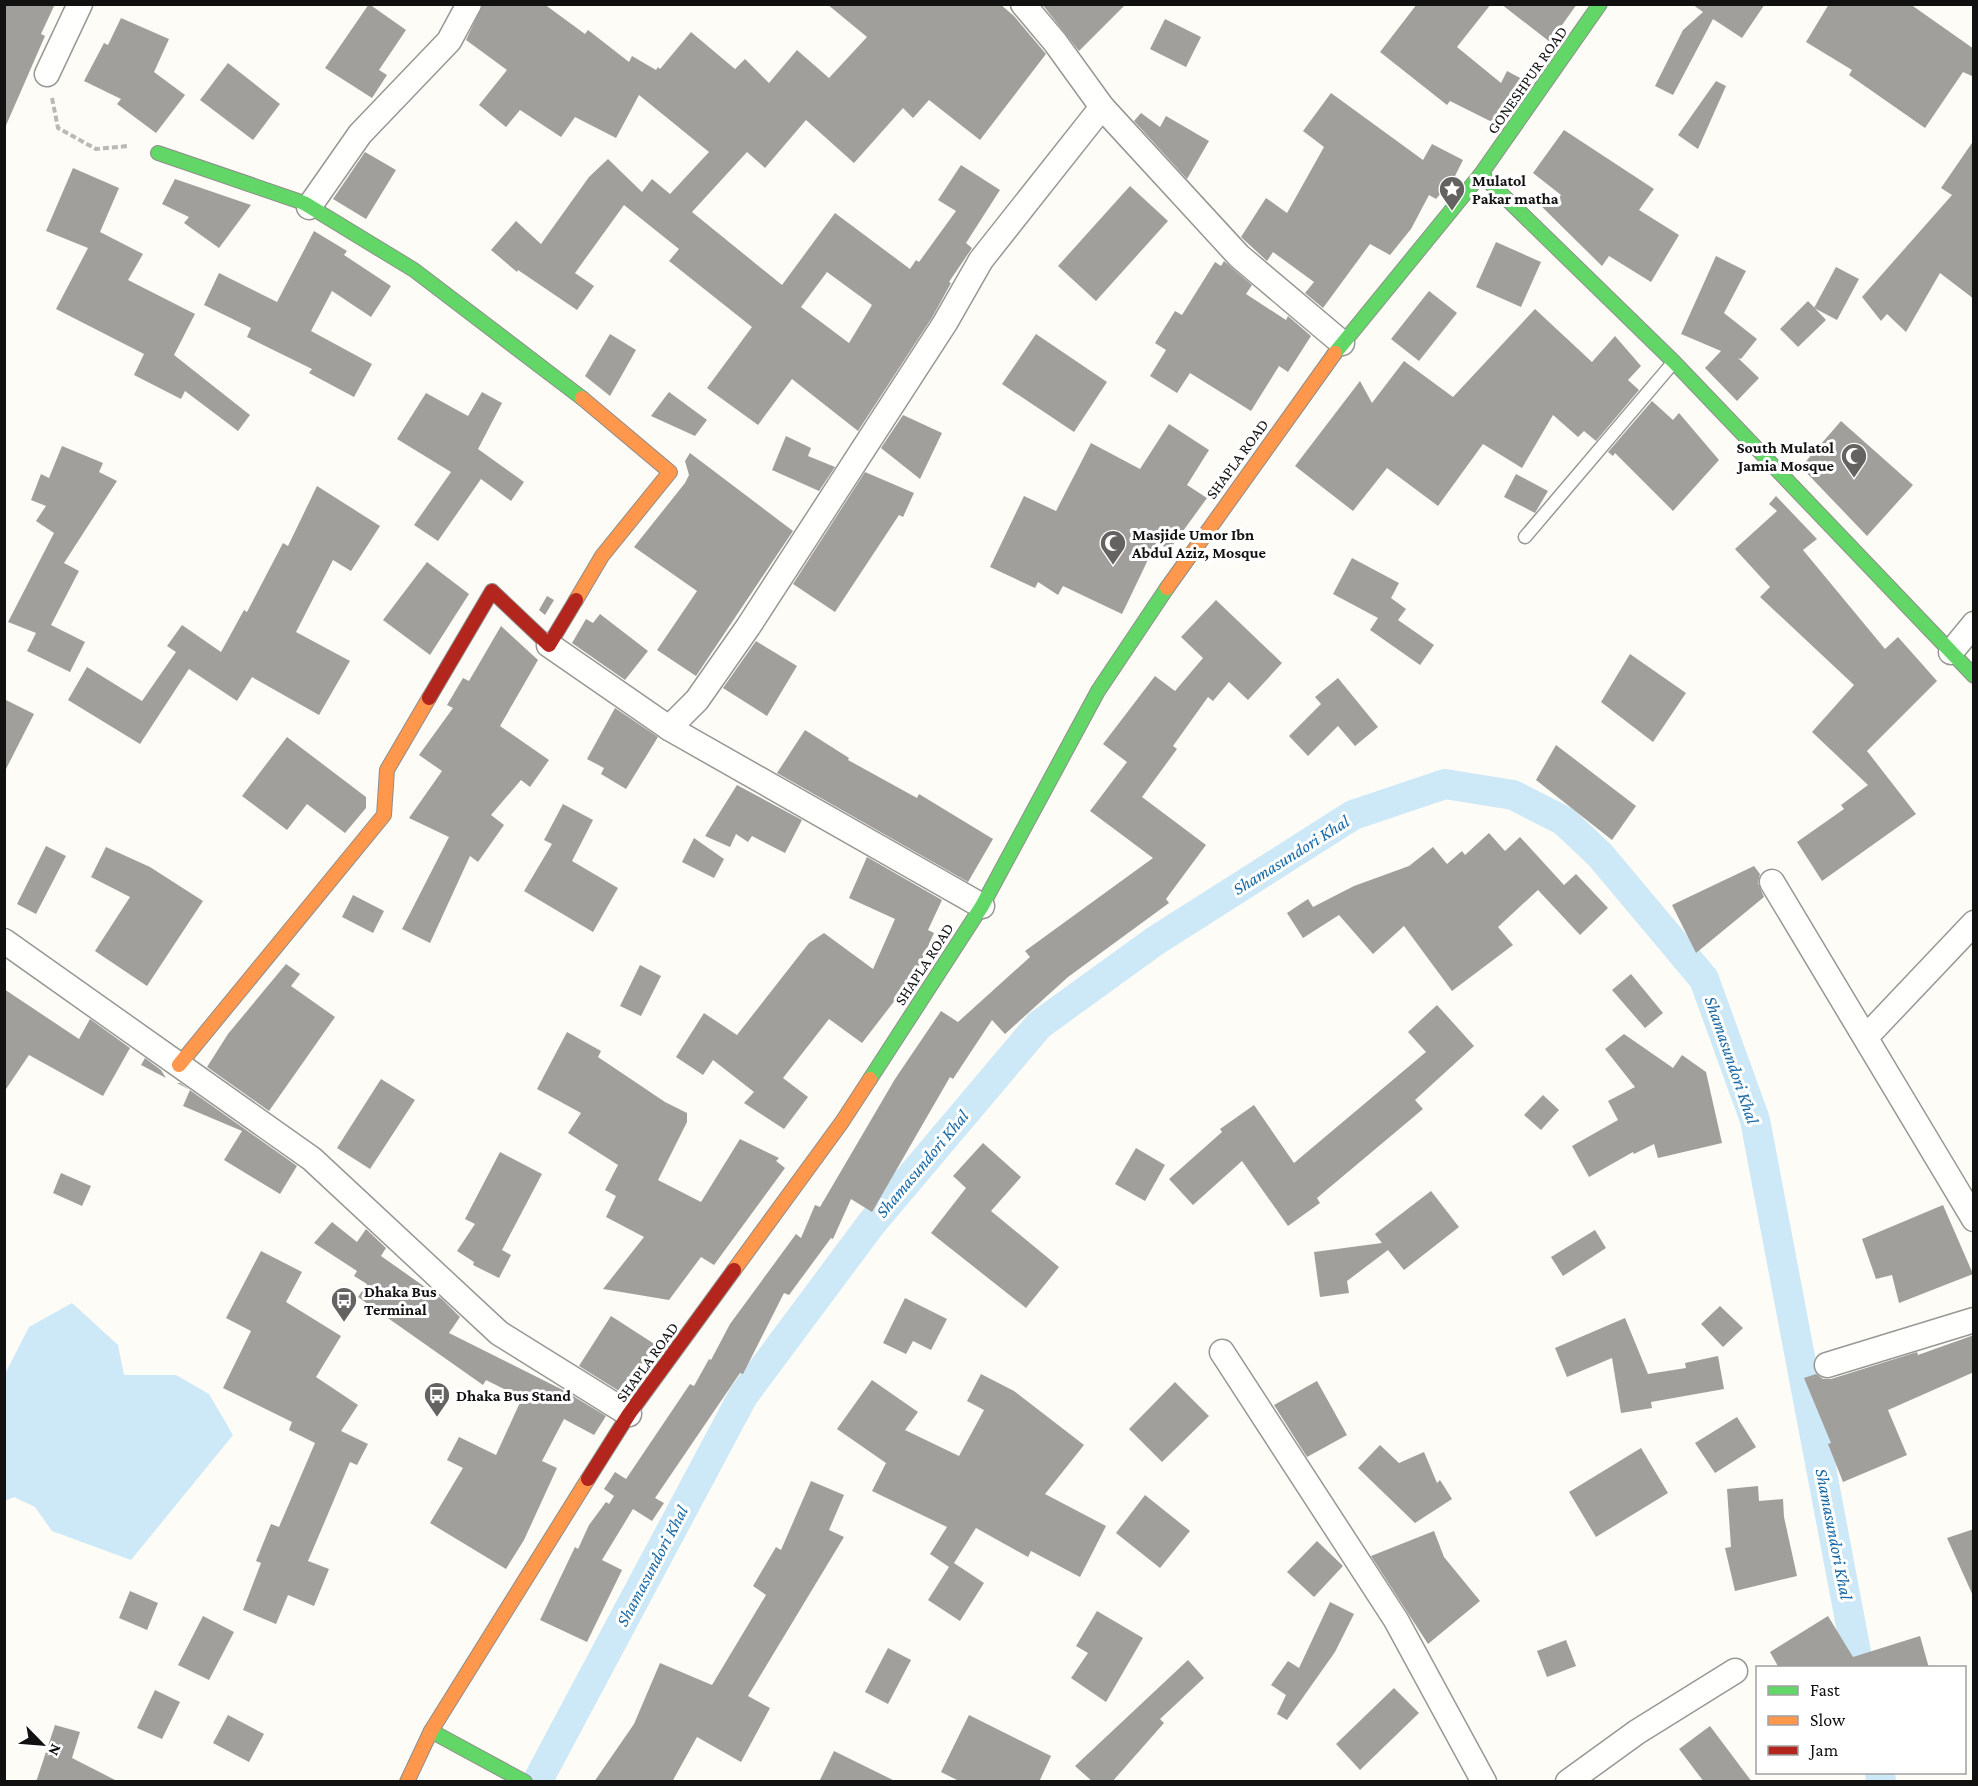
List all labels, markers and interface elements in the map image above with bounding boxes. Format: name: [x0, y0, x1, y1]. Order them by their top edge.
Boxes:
street label: GONESHPUR ROAD: [1483, 23, 1571, 137]
place label: Mulatol Pakar matha: [1472, 172, 1559, 207]
place icon: Mulatol Pakar matha: [1437, 174, 1467, 212]
street label: SHAPLA ROAD: [1202, 416, 1272, 502]
place label: South Mulatol Jamia Mosque: [1736, 439, 1835, 474]
mosque icon: South Mulatol Jamia Mosque: [1839, 441, 1869, 479]
place label: Masjide Umor Ibn Abdul Aziz, Mosque: [1131, 526, 1267, 561]
mosque icon: Masjide Umor Ibn Abdul Aziz, Mosque: [1098, 528, 1128, 566]
water label: Shamasundori Khal: [1229, 811, 1353, 899]
street label: SHAPLA ROAD: [891, 920, 957, 1008]
water label: Shamasundori Khal: [1701, 994, 1763, 1127]
water label: Shamasundori Khal: [871, 1106, 973, 1222]
place label: Dhaka Bus Terminal: [364, 1283, 437, 1318]
bus stop icon: Dhaka Bus Terminal: [329, 1285, 359, 1323]
street label: SHAPLA ROAD: [612, 1319, 682, 1405]
bus stop icon: Dhaka Bus Stand: [422, 1380, 452, 1418]
place label: Dhaka Bus Stand: [456, 1387, 571, 1404]
water label: Shamasundori Khal: [1811, 1467, 1857, 1602]
water label: Shamasundori Khal: [612, 1502, 692, 1630]
legend: [1756, 1666, 1966, 1774]
text: Fast: [1810, 1680, 1841, 1700]
text: Slow: [1810, 1710, 1846, 1730]
north arrow: [12, 1714, 72, 1774]
text: Jam: [1808, 1740, 1839, 1760]
text: N: [45, 1742, 65, 1759]

